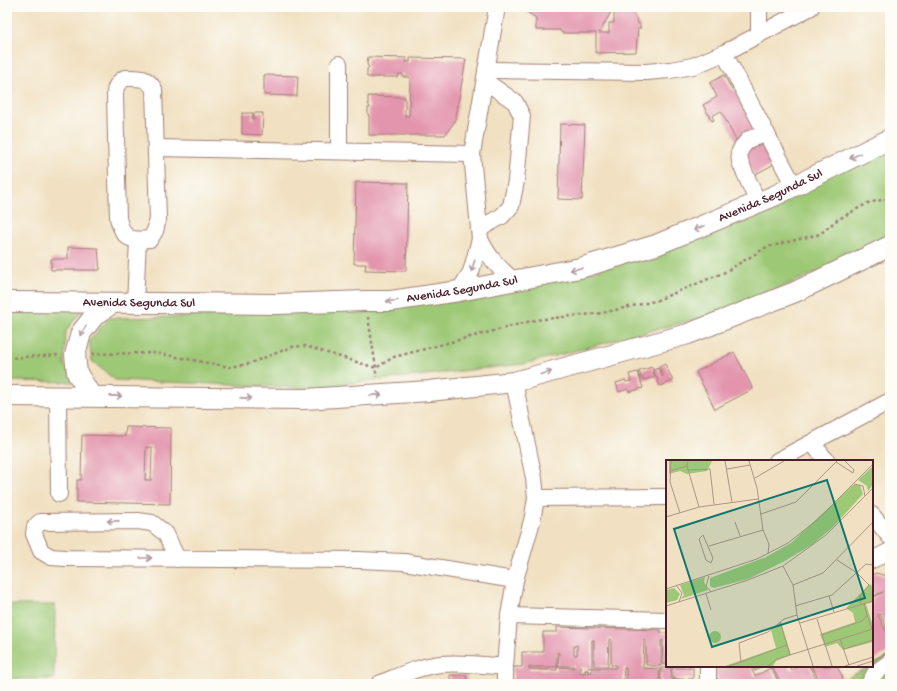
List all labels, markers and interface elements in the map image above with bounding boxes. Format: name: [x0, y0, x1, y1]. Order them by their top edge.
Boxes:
one-way arrow: [849, 153, 861, 160]
street label: Avenida Segunda Sul: [716, 166, 825, 226]
one-way arrow: [693, 224, 705, 232]
one-way arrow: [469, 260, 476, 273]
one-way arrow: [569, 265, 582, 273]
street label: Avenida Segunda Sul: [405, 273, 519, 306]
street label: Avenida Segunda Sul: [83, 295, 195, 311]
one-way arrow: [386, 297, 399, 304]
one-way arrow: [79, 325, 87, 337]
one-way arrow: [539, 369, 552, 377]
one-way arrow: [369, 391, 382, 398]
one-way arrow: [109, 392, 122, 400]
one-way arrow: [239, 394, 252, 402]
inset map: [666, 460, 873, 667]
one-way arrow: [107, 517, 120, 525]
one-way arrow: [139, 554, 152, 562]

